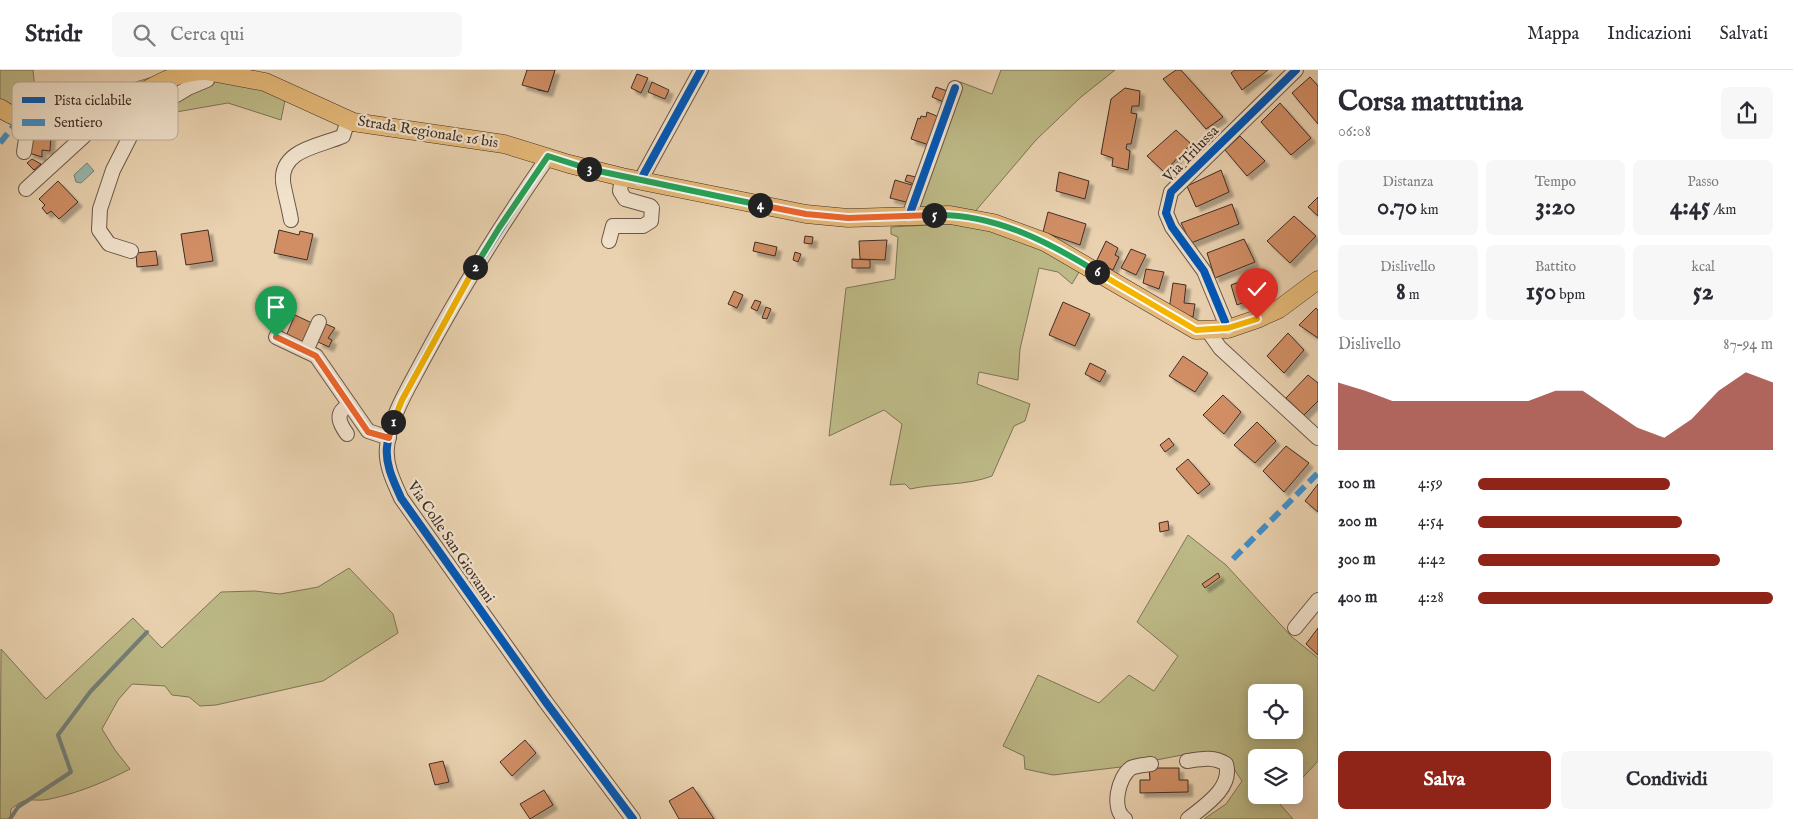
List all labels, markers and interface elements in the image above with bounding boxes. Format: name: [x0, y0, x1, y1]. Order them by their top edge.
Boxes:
search box: [112, 12, 462, 57]
text: Stridr: [25, 19, 82, 50]
icon: search: [130, 21, 158, 49]
text: Cerca qui: [170, 23, 244, 47]
text: Mappa: [1527, 23, 1579, 46]
text: Indicazioni: [1607, 23, 1692, 46]
text: Salvati: [1720, 23, 1768, 46]
legend: [12, 82, 178, 140]
text: Corsa mattutina: [1338, 85, 1523, 120]
button: share: [1721, 87, 1773, 139]
text: Pista ciclabile: [54, 92, 132, 110]
street label: Strada Regionale 16 bis: [356, 112, 500, 152]
text: Sentiero: [54, 114, 103, 132]
street label: Via Trilussa: [1159, 121, 1223, 187]
text: 06:08: [1338, 122, 1371, 142]
pin: 3: [576, 156, 602, 182]
text: 3: [587, 160, 592, 178]
text: Distanza: [1382, 173, 1433, 191]
text: Tempo: [1535, 173, 1576, 191]
text: Passo: [1687, 173, 1719, 191]
text: 0.70: [1377, 191, 1417, 223]
text: 3:20: [1536, 191, 1575, 223]
text: 4:45: [1670, 191, 1710, 223]
pin: 4: [748, 192, 772, 218]
text: 4: [757, 196, 764, 214]
text: km: [1417, 201, 1439, 219]
text: /km: [1710, 201, 1736, 219]
pin: 5: [922, 202, 946, 228]
text: 5: [932, 206, 937, 224]
pin: 2: [462, 254, 488, 280]
text: 2: [472, 258, 479, 276]
text: Dislivello: [1380, 258, 1435, 276]
text: Battito: [1535, 258, 1576, 276]
text: kcal: [1691, 258, 1715, 276]
pin: 6: [1084, 260, 1110, 284]
text: 6: [1095, 263, 1100, 281]
pin: [1236, 268, 1278, 319]
icon: check: [1243, 275, 1271, 303]
text: 8: [1396, 276, 1406, 308]
text: 150: [1526, 276, 1556, 308]
text: 52: [1693, 276, 1714, 308]
pin: [255, 286, 297, 337]
text: m: [1406, 286, 1420, 304]
text: bpm: [1556, 286, 1585, 304]
icon: arrive: [262, 293, 290, 321]
text: Dislivello: [1338, 335, 1401, 355]
text: 87–94 m: [1723, 335, 1773, 355]
pin: 1: [380, 410, 406, 434]
text: 1: [391, 413, 396, 431]
text: 100 m: [1338, 474, 1375, 494]
text: 4:59: [1418, 474, 1443, 494]
street label: Via Colle San Giovanni: [403, 477, 499, 607]
text: 200 m: [1338, 512, 1377, 532]
text: 4:54: [1418, 512, 1444, 532]
text: 300 m: [1338, 550, 1376, 570]
text: 4:42: [1418, 550, 1445, 570]
text: 400 m: [1338, 588, 1377, 608]
text: 4:28: [1418, 588, 1444, 608]
map controls: [1248, 684, 1303, 804]
button: locate: [1248, 684, 1303, 739]
button: layers: [1248, 749, 1303, 804]
button: Salva: [1338, 751, 1551, 809]
button: Condividi: [1561, 751, 1773, 809]

